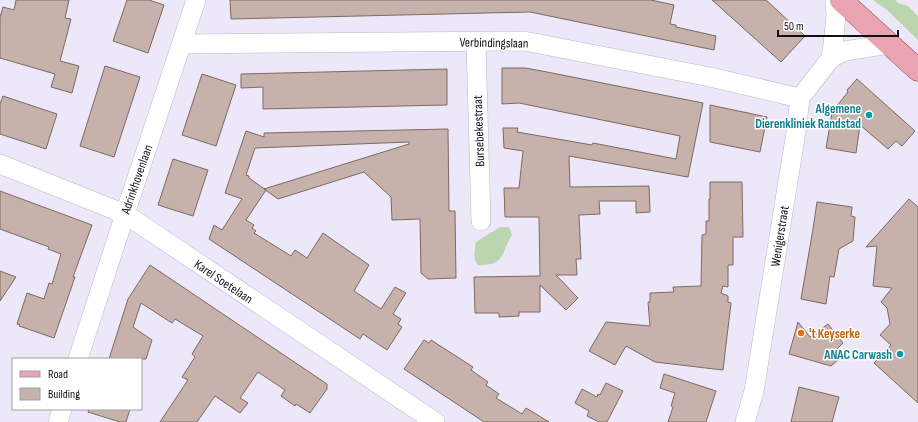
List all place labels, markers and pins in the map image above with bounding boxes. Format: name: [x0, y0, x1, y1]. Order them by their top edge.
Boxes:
place label: Algemene Dierenkliniek Randstad: [755, 101, 861, 132]
marker: Algemene Dierenkliniek Randstad: [864, 110, 874, 120]
place label: 't Keyserke: [809, 326, 861, 342]
marker: 't Keyserke: [796, 328, 806, 338]
place label: ANAC Carwash: [823, 347, 892, 363]
marker: ANAC Carwash: [895, 349, 905, 359]

